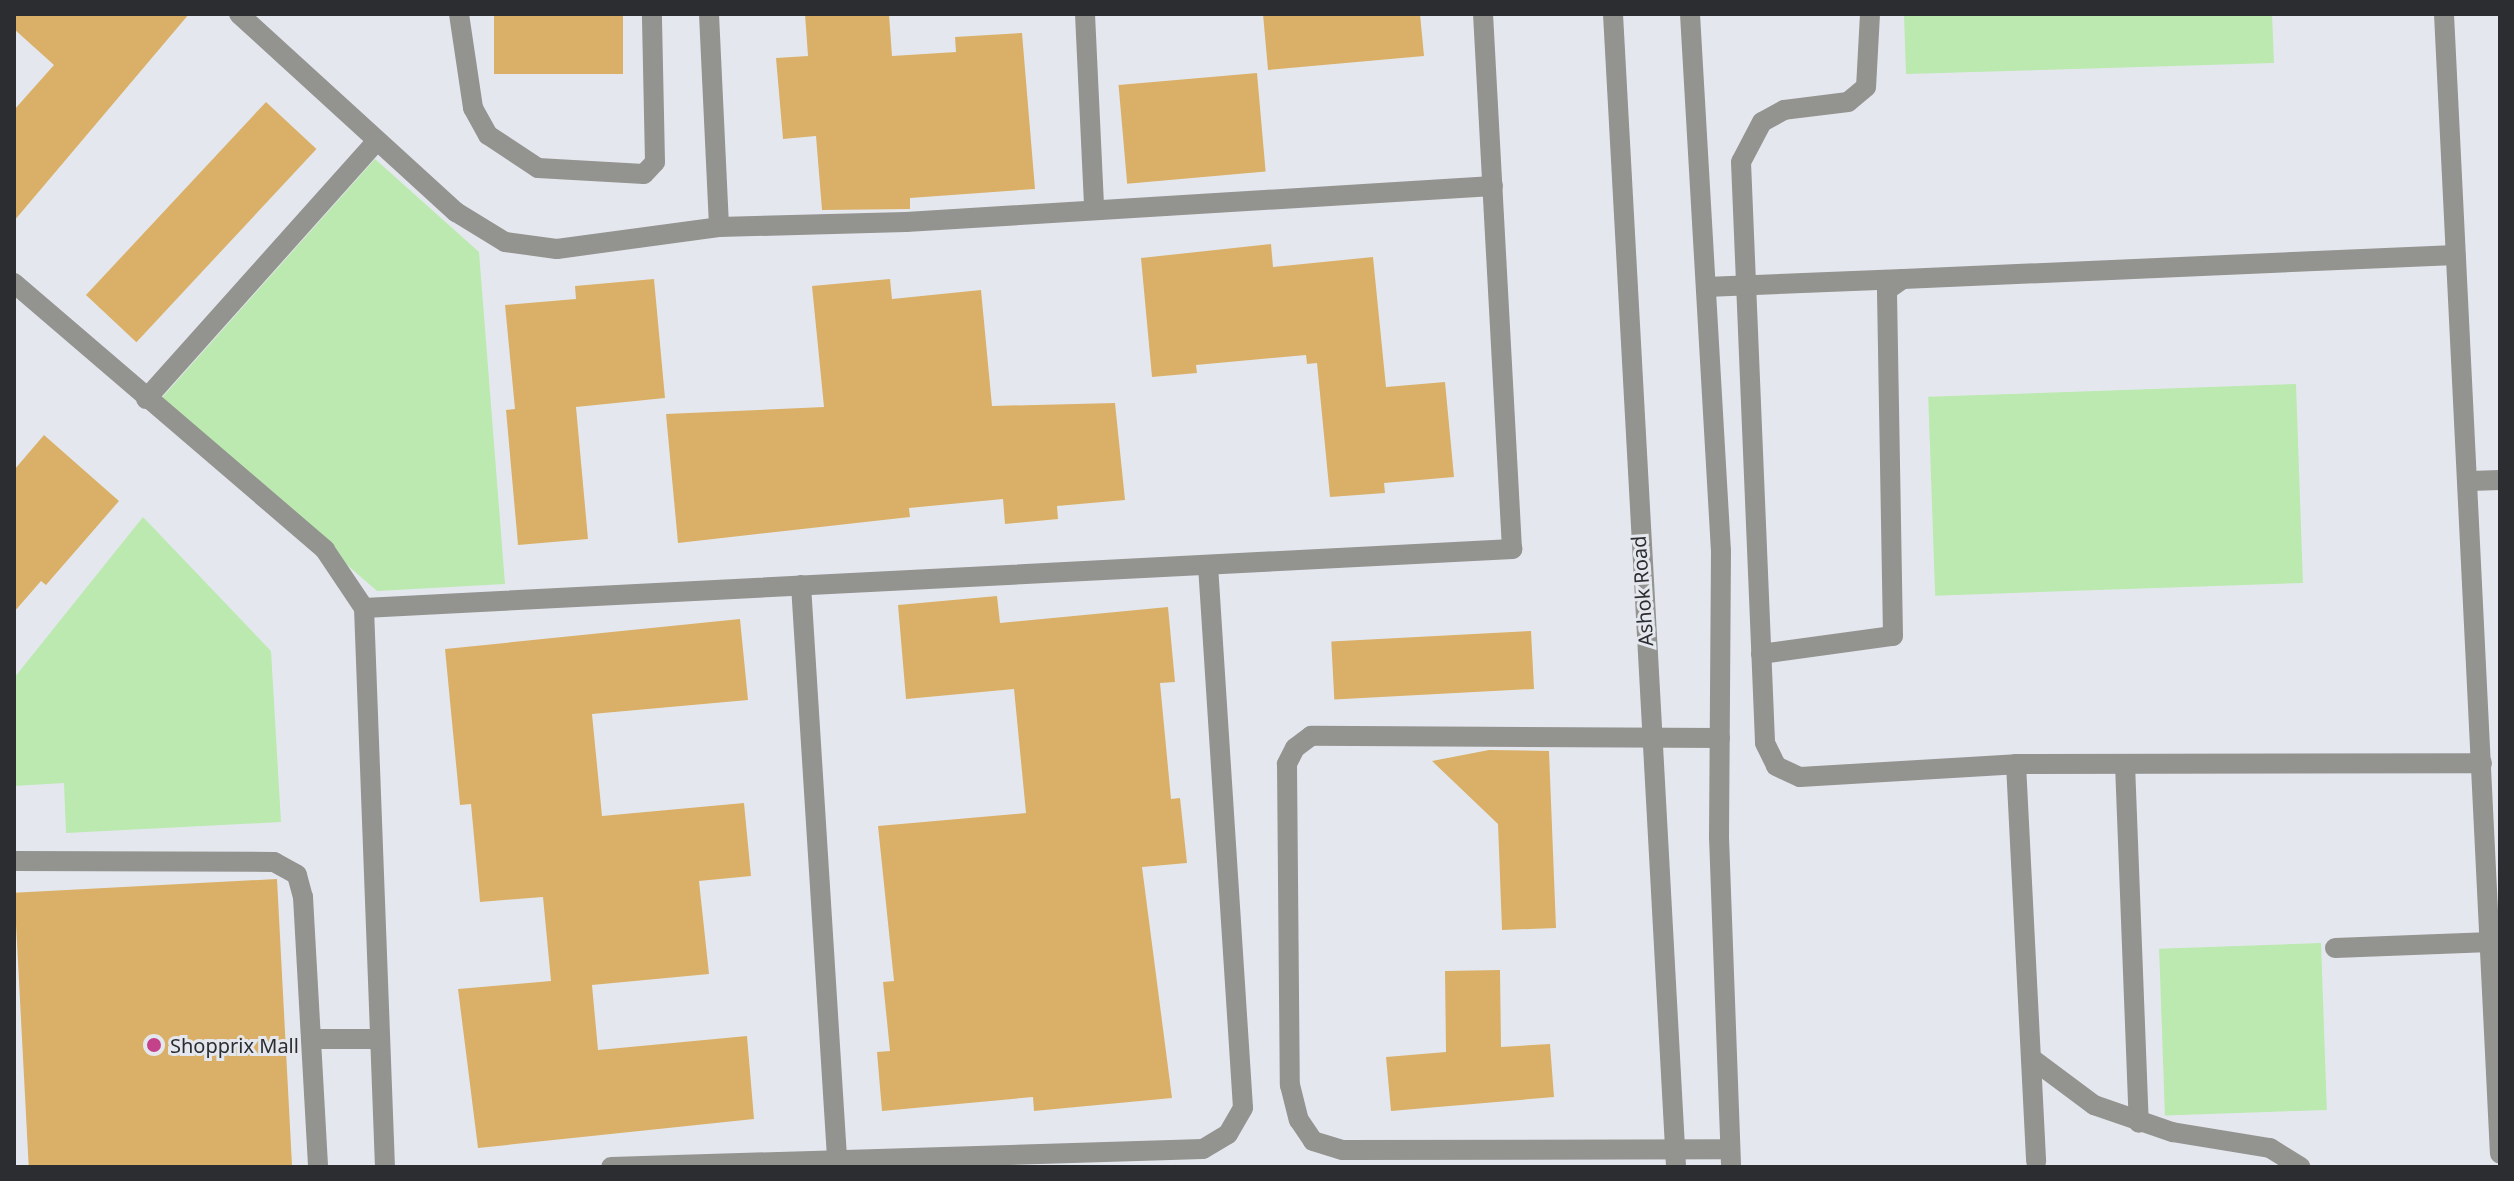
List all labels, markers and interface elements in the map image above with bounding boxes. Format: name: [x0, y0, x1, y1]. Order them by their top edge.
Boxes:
street label: Ashok Road: [1626, 535, 1658, 647]
place label: Shopprix Mall: [170, 1033, 299, 1057]
marker: Shopprix Mall: [145, 1036, 163, 1054]

